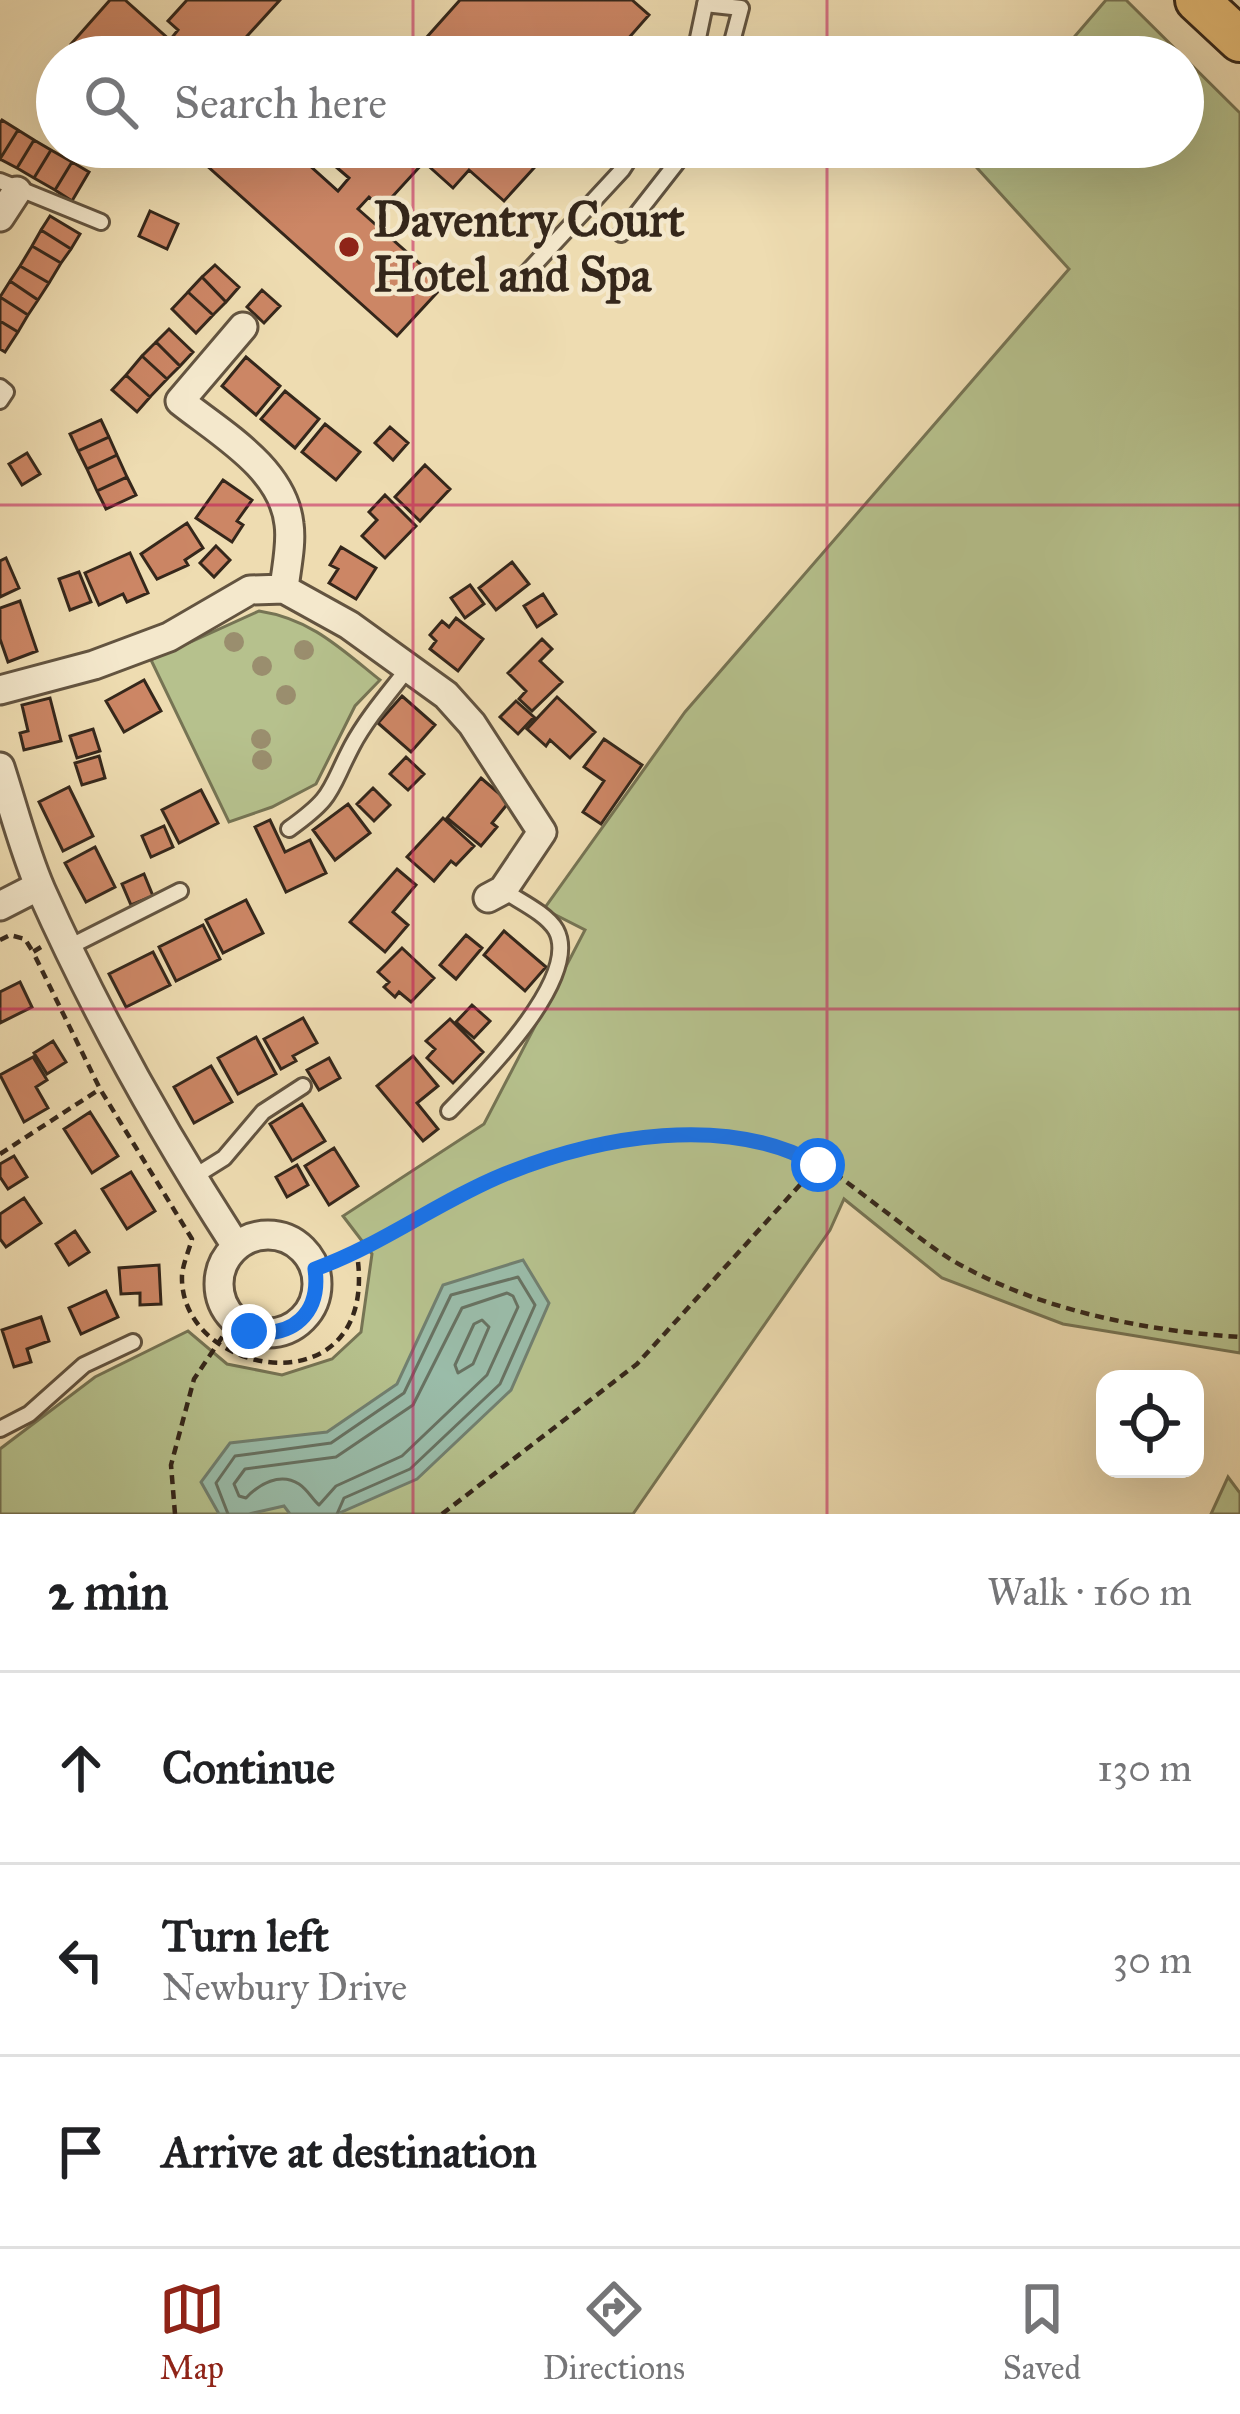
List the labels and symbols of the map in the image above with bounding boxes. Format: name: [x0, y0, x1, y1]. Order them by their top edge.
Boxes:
place label: Daventry Court Hotel and Spa: [373, 190, 685, 304]
marker: Daventry Court Hotel and Spa: [336, 234, 362, 260]
route start: [791, 1138, 845, 1192]
route end: [222, 1304, 276, 1358]

